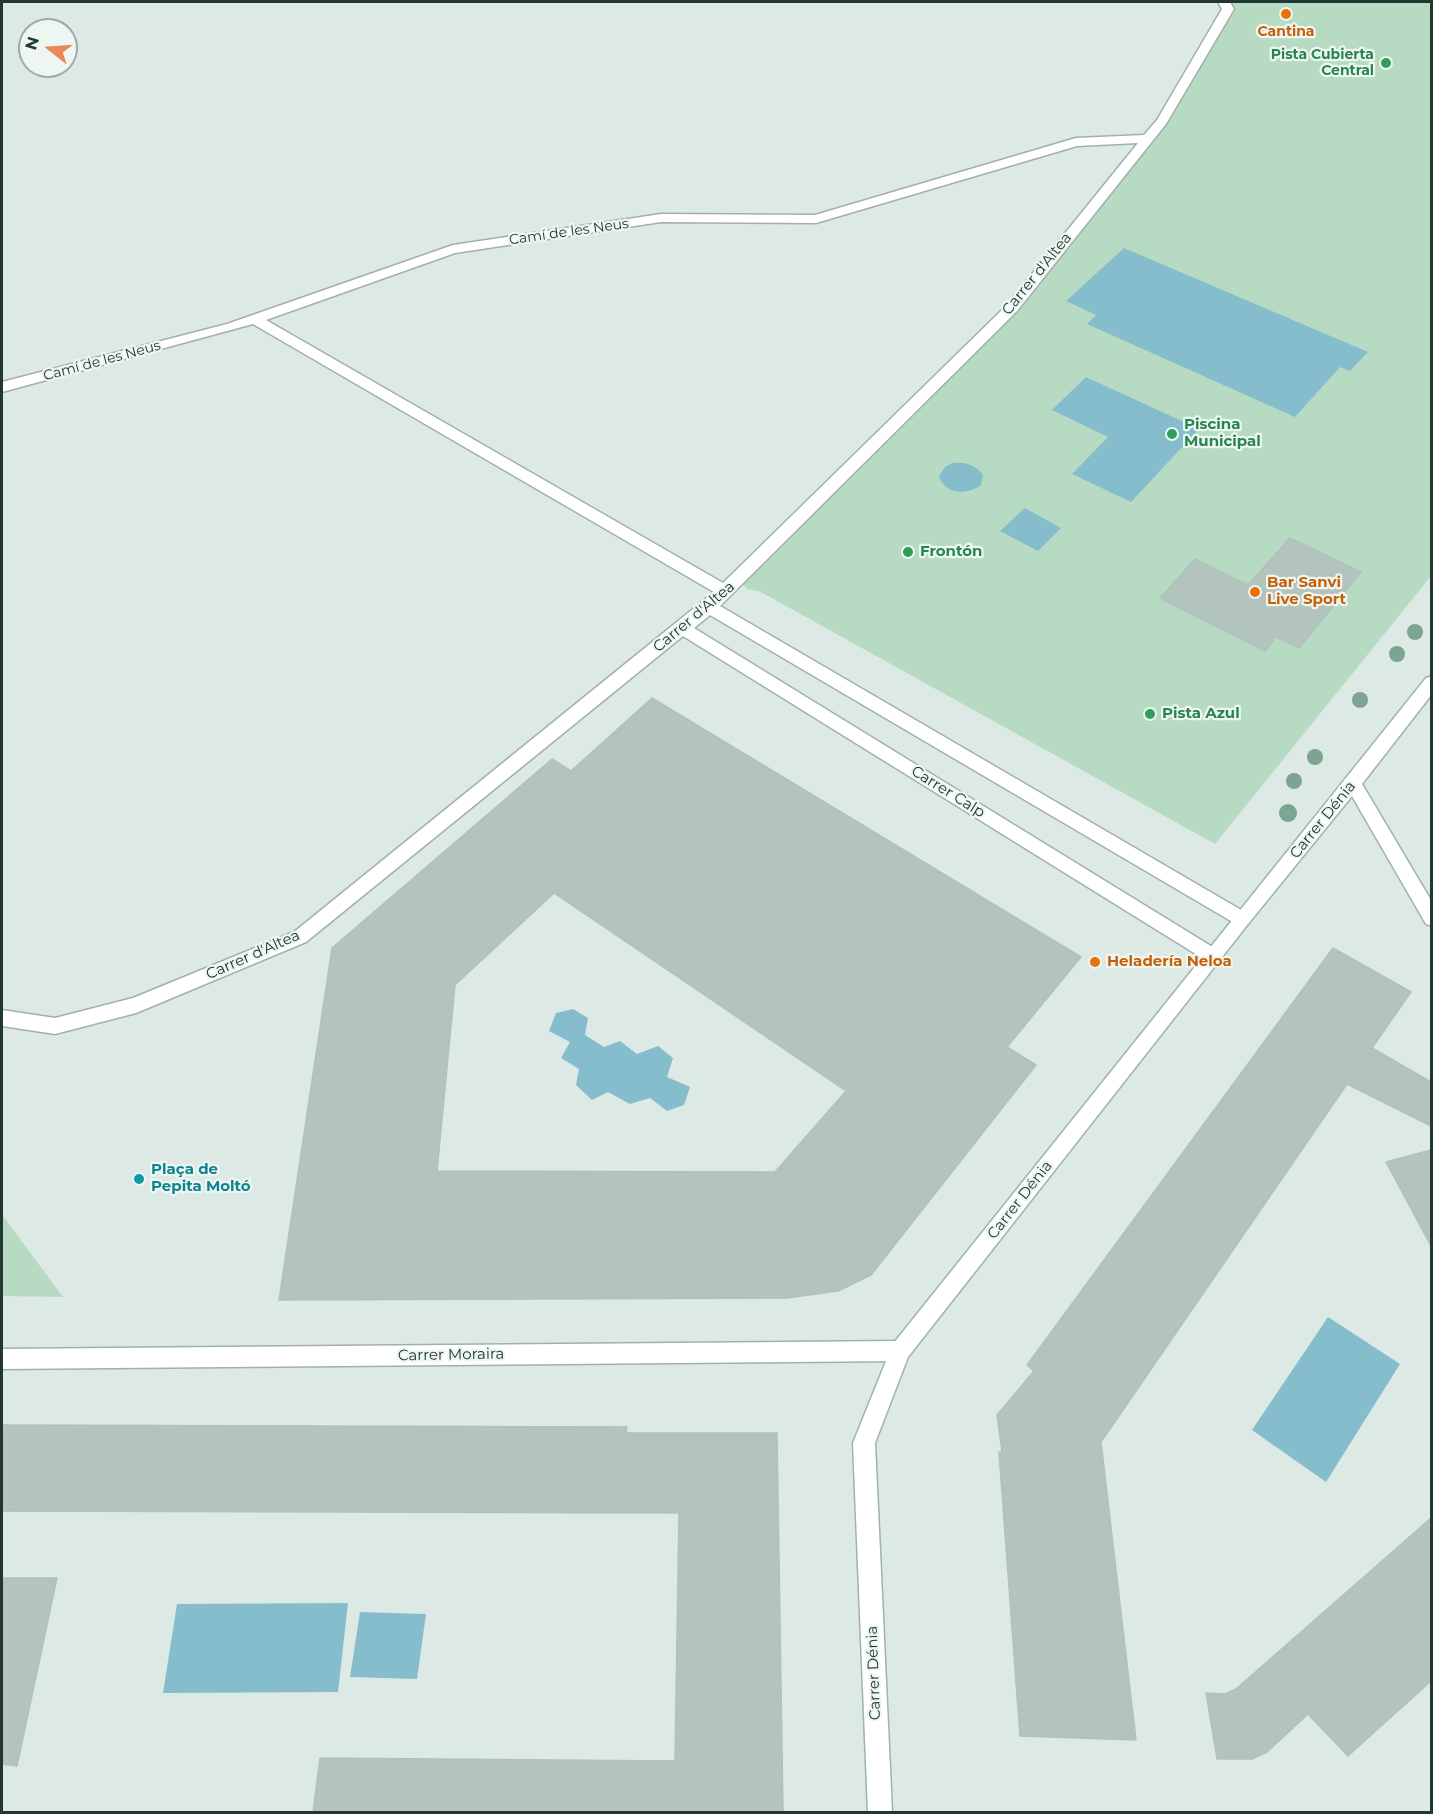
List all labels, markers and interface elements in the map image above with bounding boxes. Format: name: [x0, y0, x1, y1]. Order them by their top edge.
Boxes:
marker: Cantina: [1279, 7, 1293, 21]
north arrow: [18, 18, 78, 78]
place label: Cantina: [1257, 24, 1315, 40]
text: N: [21, 34, 43, 52]
place label: Pista Cubierta Central: [1271, 47, 1374, 80]
marker: Pista Cubierta Central: [1379, 56, 1393, 70]
street label: Camí de les Neus: [508, 215, 630, 249]
street label: Carrer d'Altea: [998, 229, 1076, 319]
street label: Camí de les Neus: [41, 337, 163, 385]
place label: Piscina Municipal: [1184, 416, 1261, 451]
marker: Piscina Municipal: [1165, 427, 1179, 441]
place label: Frontón: [920, 543, 982, 561]
marker: Frontón: [901, 545, 915, 559]
place label: Bar Sanvi Live Sport: [1267, 574, 1346, 609]
street label: Carrer d'Altea: [650, 578, 738, 656]
marker: Bar Sanvi Live Sport: [1248, 585, 1262, 599]
place label: Pista Azul: [1162, 705, 1240, 723]
marker: Pista Azul: [1143, 707, 1157, 721]
street label: Carrer Calp: [908, 762, 988, 822]
street label: Carrer Dénia: [1286, 778, 1360, 862]
street label: Carrer d'Altea: [203, 926, 303, 984]
place label: Heladería Neloa: [1107, 953, 1232, 971]
marker: Heladería Neloa: [1088, 955, 1102, 969]
street label: Carrer Dénia: [984, 1157, 1056, 1243]
place label: Plaça de Pepita Moltó: [151, 1161, 251, 1196]
marker: Plaça de Pepita Moltó: [132, 1172, 146, 1186]
street label: Carrer Moraira: [398, 1345, 504, 1365]
street label: Carrer Dénia: [863, 1625, 885, 1721]

